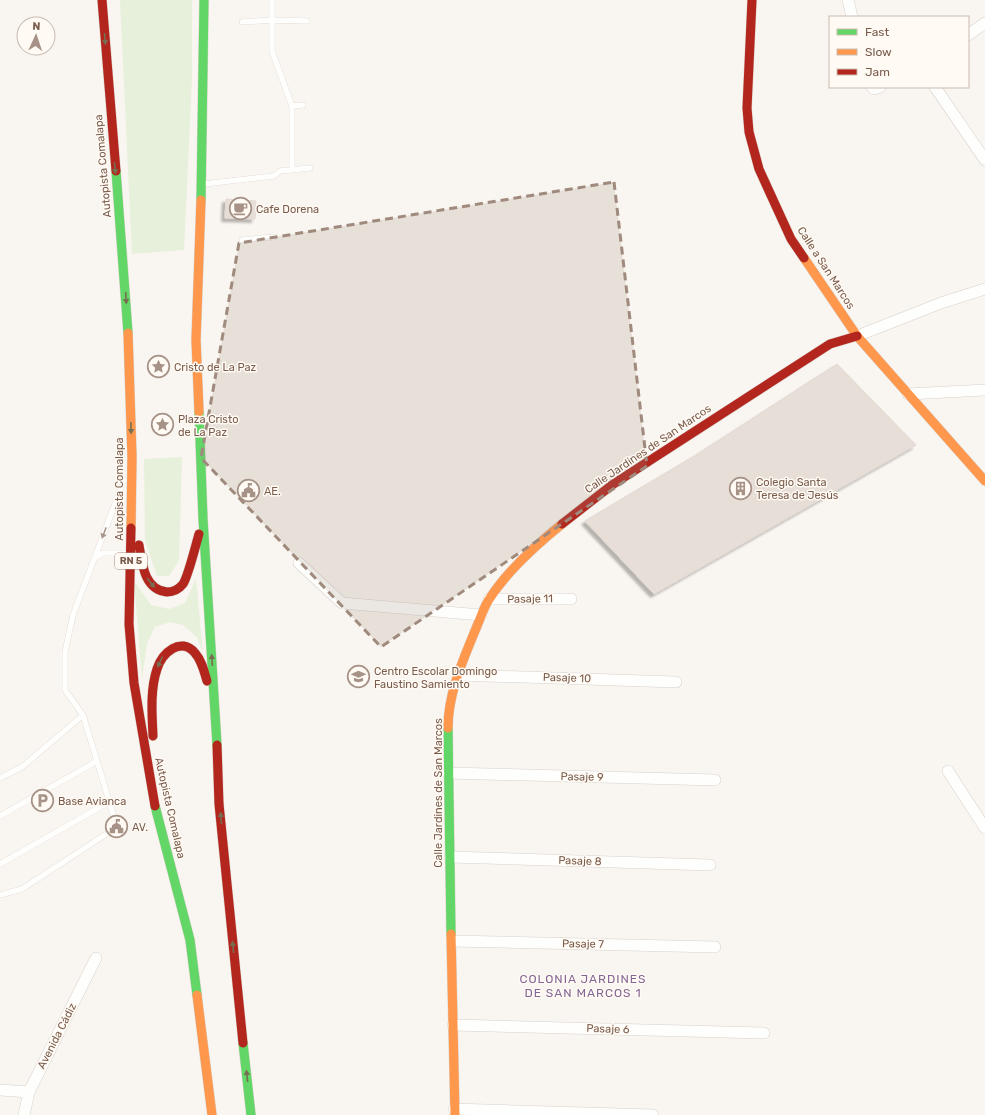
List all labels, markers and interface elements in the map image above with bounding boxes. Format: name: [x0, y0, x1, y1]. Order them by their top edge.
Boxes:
north arrow: [16, 16, 56, 56]
legend: [829, 16, 969, 88]
text: N: [32, 20, 41, 33]
text: Fast: [865, 25, 889, 39]
one-way arrow: [101, 33, 108, 45]
text: Slow: [865, 45, 892, 59]
text: Jam: [865, 65, 890, 79]
street label: Autopista Comalapa: [92, 114, 114, 218]
one-way arrow: [111, 162, 118, 175]
cafe icon: Cafe Dorena: [227, 196, 253, 222]
place label: Cafe Dorena: [256, 203, 319, 216]
street label: Calle a San Marcos: [795, 224, 858, 312]
one-way arrow: [123, 292, 129, 305]
place icon: Cristo de La Paz: [146, 354, 172, 380]
place label: Cristo de La Paz: [174, 361, 256, 374]
street label: Calle Jardines de San Marcos: [582, 402, 714, 496]
place icon: Plaza Cristo de La Paz: [150, 412, 176, 438]
place label: Plaza Cristo de La Paz: [178, 413, 239, 439]
one-way arrow: [128, 422, 135, 434]
street label: Autopista Comalapa: [113, 437, 126, 541]
building icon: Colegio Santa Teresa de Jesús: [728, 475, 754, 501]
place label: Colegio Santa Teresa de Jesús: [756, 476, 839, 502]
public building icon: AE.: [235, 478, 261, 504]
place label: AE.: [264, 485, 281, 498]
one-way arrow: [100, 528, 106, 540]
road number: RN 5: [115, 553, 147, 569]
one-way arrow: [147, 578, 155, 588]
street label: Pasaje 11: [507, 592, 553, 606]
one-way arrow: [209, 654, 216, 666]
one-way arrow: [157, 657, 163, 668]
school or university icon: Centro Escolar Domingo Faustino Samiento: [345, 664, 371, 690]
place label: Centro Escolar Domingo Faustino Samiento: [374, 665, 497, 691]
street label: Pasaje 10: [543, 671, 591, 685]
street label: Calle Jardines de San Marcos: [432, 718, 445, 868]
street label: Autopista Comalapa: [152, 756, 188, 860]
street label: Pasaje 9: [560, 770, 604, 784]
parking icon: Base Avianca: [29, 788, 55, 814]
place label: Base Avianca: [58, 795, 126, 808]
one-way arrow: [217, 812, 224, 824]
public building icon: AV.: [104, 814, 130, 840]
place label: AV.: [132, 821, 148, 834]
street label: Pasaje 8: [558, 854, 602, 868]
street label: Pasaje 7: [562, 937, 605, 951]
one-way arrow: [230, 941, 236, 953]
district label: COLONIA JARDINES DE SAN MARCOS 1: [519, 972, 647, 1000]
street label: Avenida Cádiz: [35, 1001, 79, 1071]
street label: Pasaje 6: [586, 1022, 630, 1036]
one-way arrow: [244, 1070, 250, 1082]

